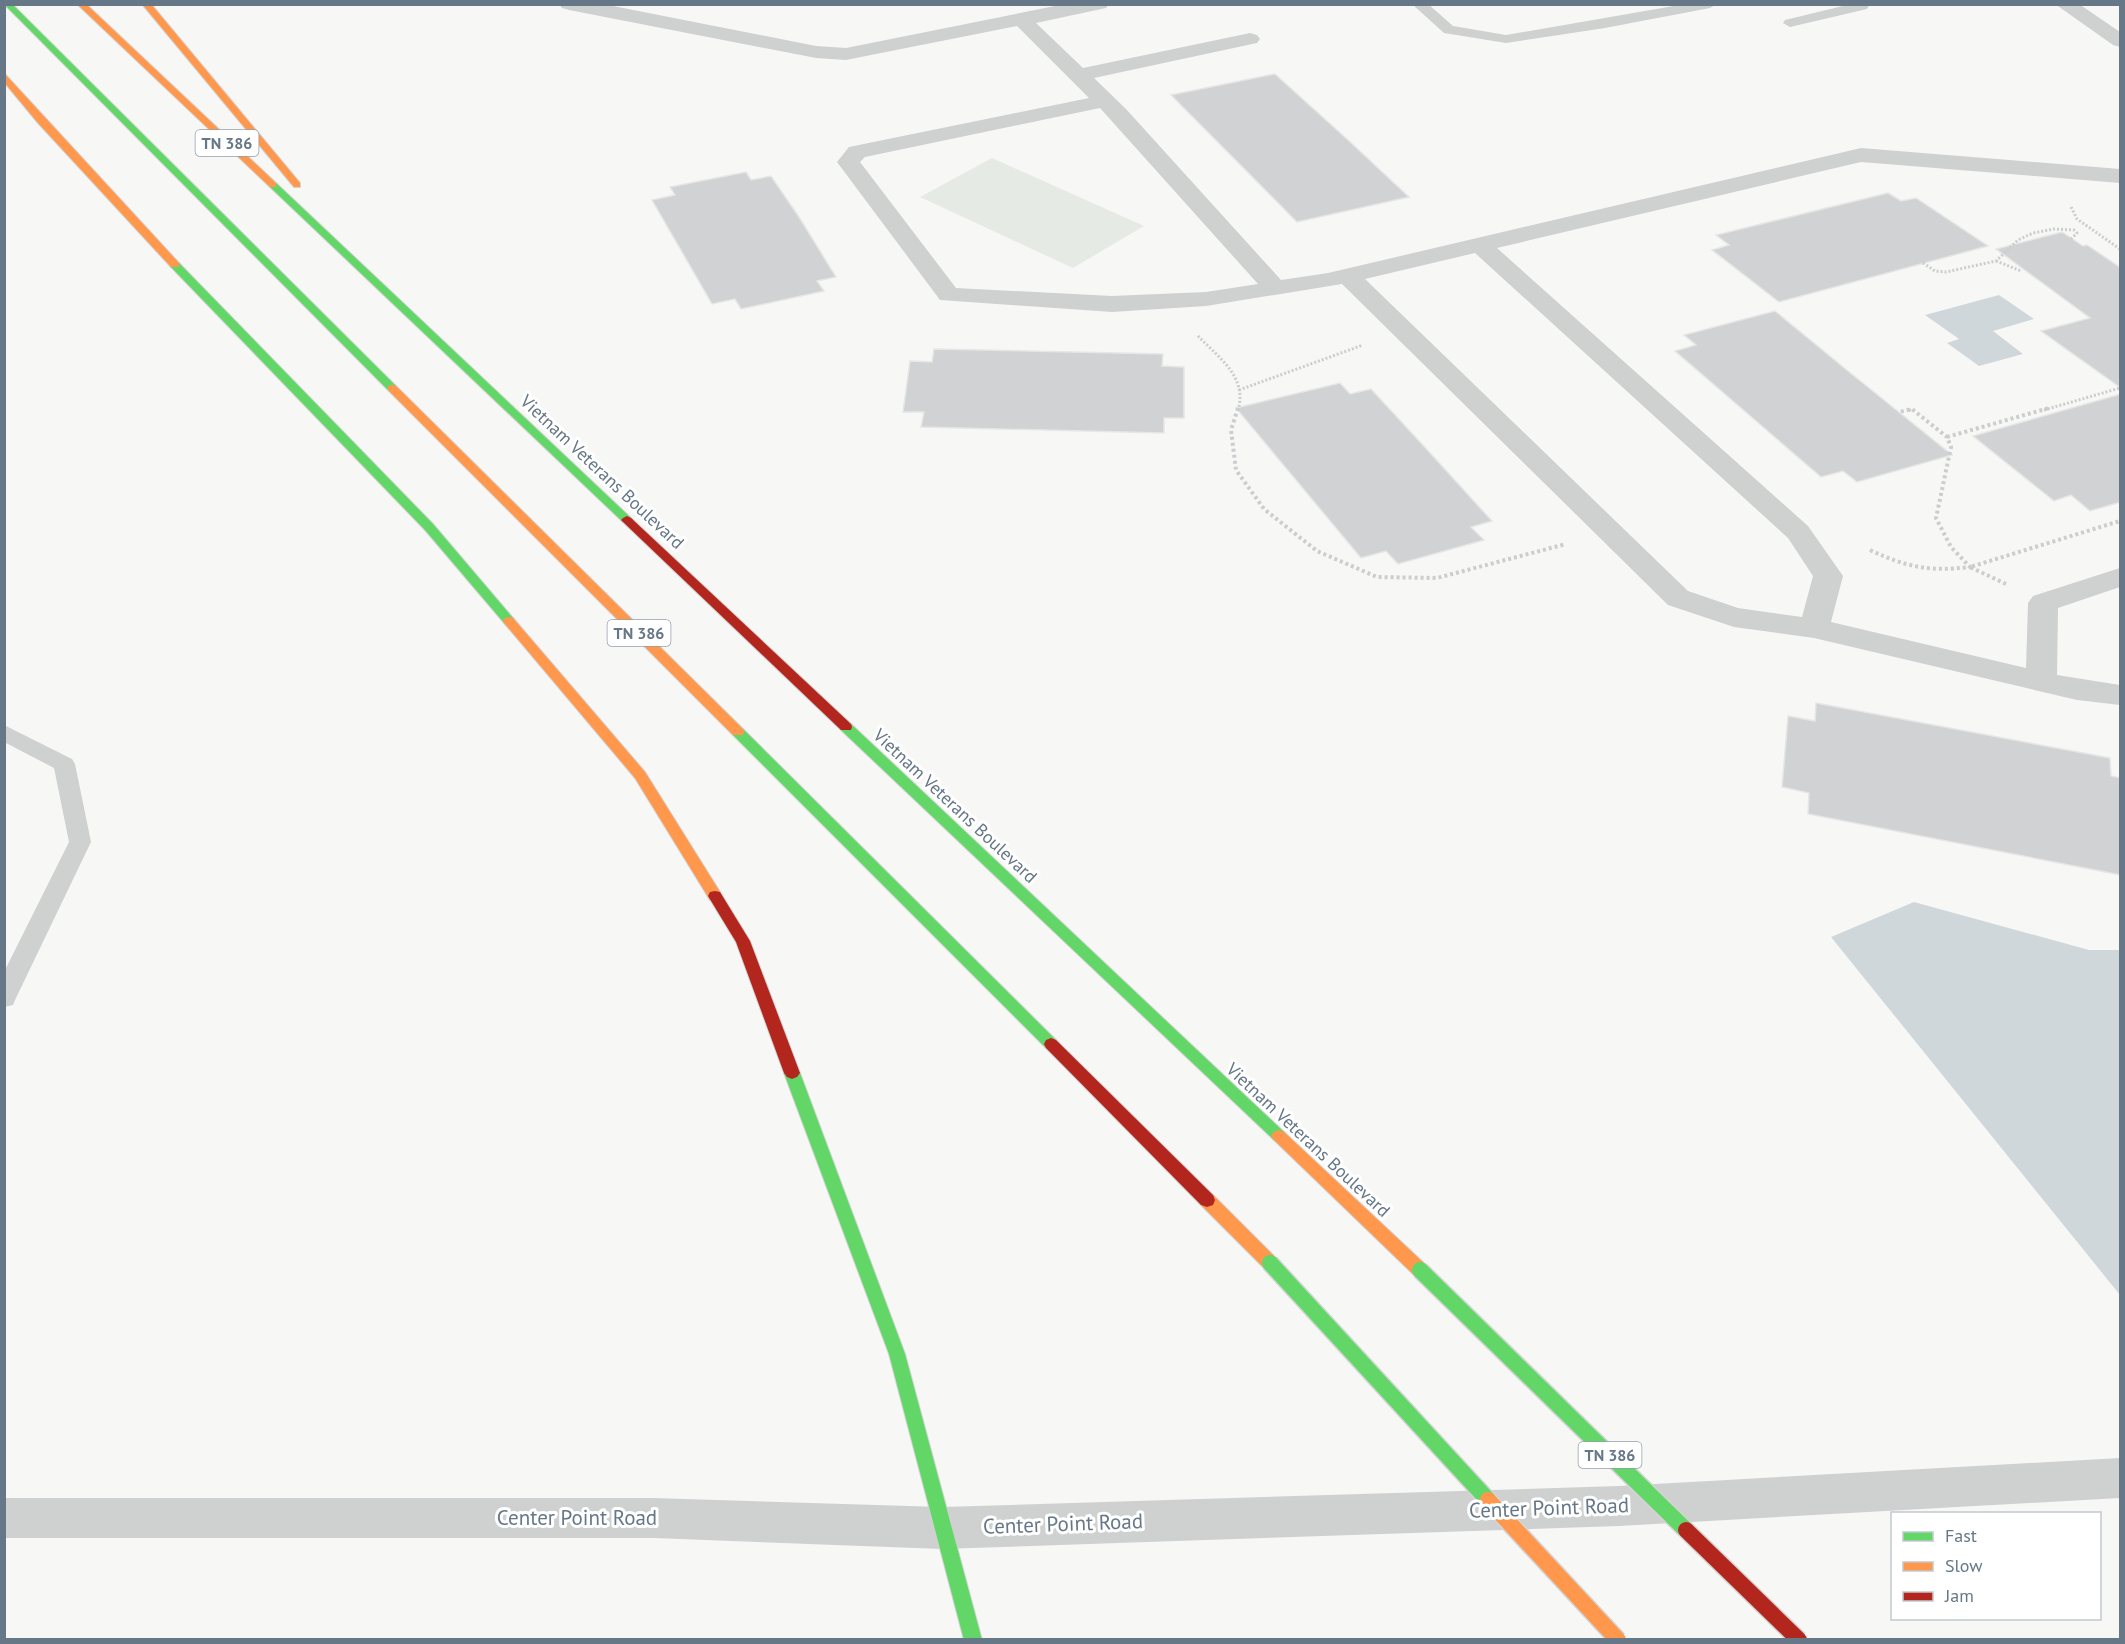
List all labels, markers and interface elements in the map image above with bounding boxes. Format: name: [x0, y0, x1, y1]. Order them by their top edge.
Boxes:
road number: TN 386: [196, 130, 258, 156]
street label: Vietnam Veterans Boulevard: [515, 389, 689, 554]
road number: TN 386: [608, 620, 670, 646]
street label: Vietnam Veterans Boulevard: [868, 723, 1042, 888]
street label: Vietnam Veterans Boulevard: [1221, 1057, 1395, 1222]
road number: TN 386: [1578, 1442, 1642, 1468]
street label: Center Point Road: [1468, 1491, 1630, 1524]
street label: Center Point Road: [497, 1504, 657, 1531]
street label: Center Point Road: [982, 1507, 1144, 1540]
legend: [1891, 1512, 2101, 1620]
text: Fast: [1945, 1524, 1977, 1547]
text: Slow: [1945, 1554, 1983, 1577]
text: Jam: [1944, 1584, 1974, 1607]

